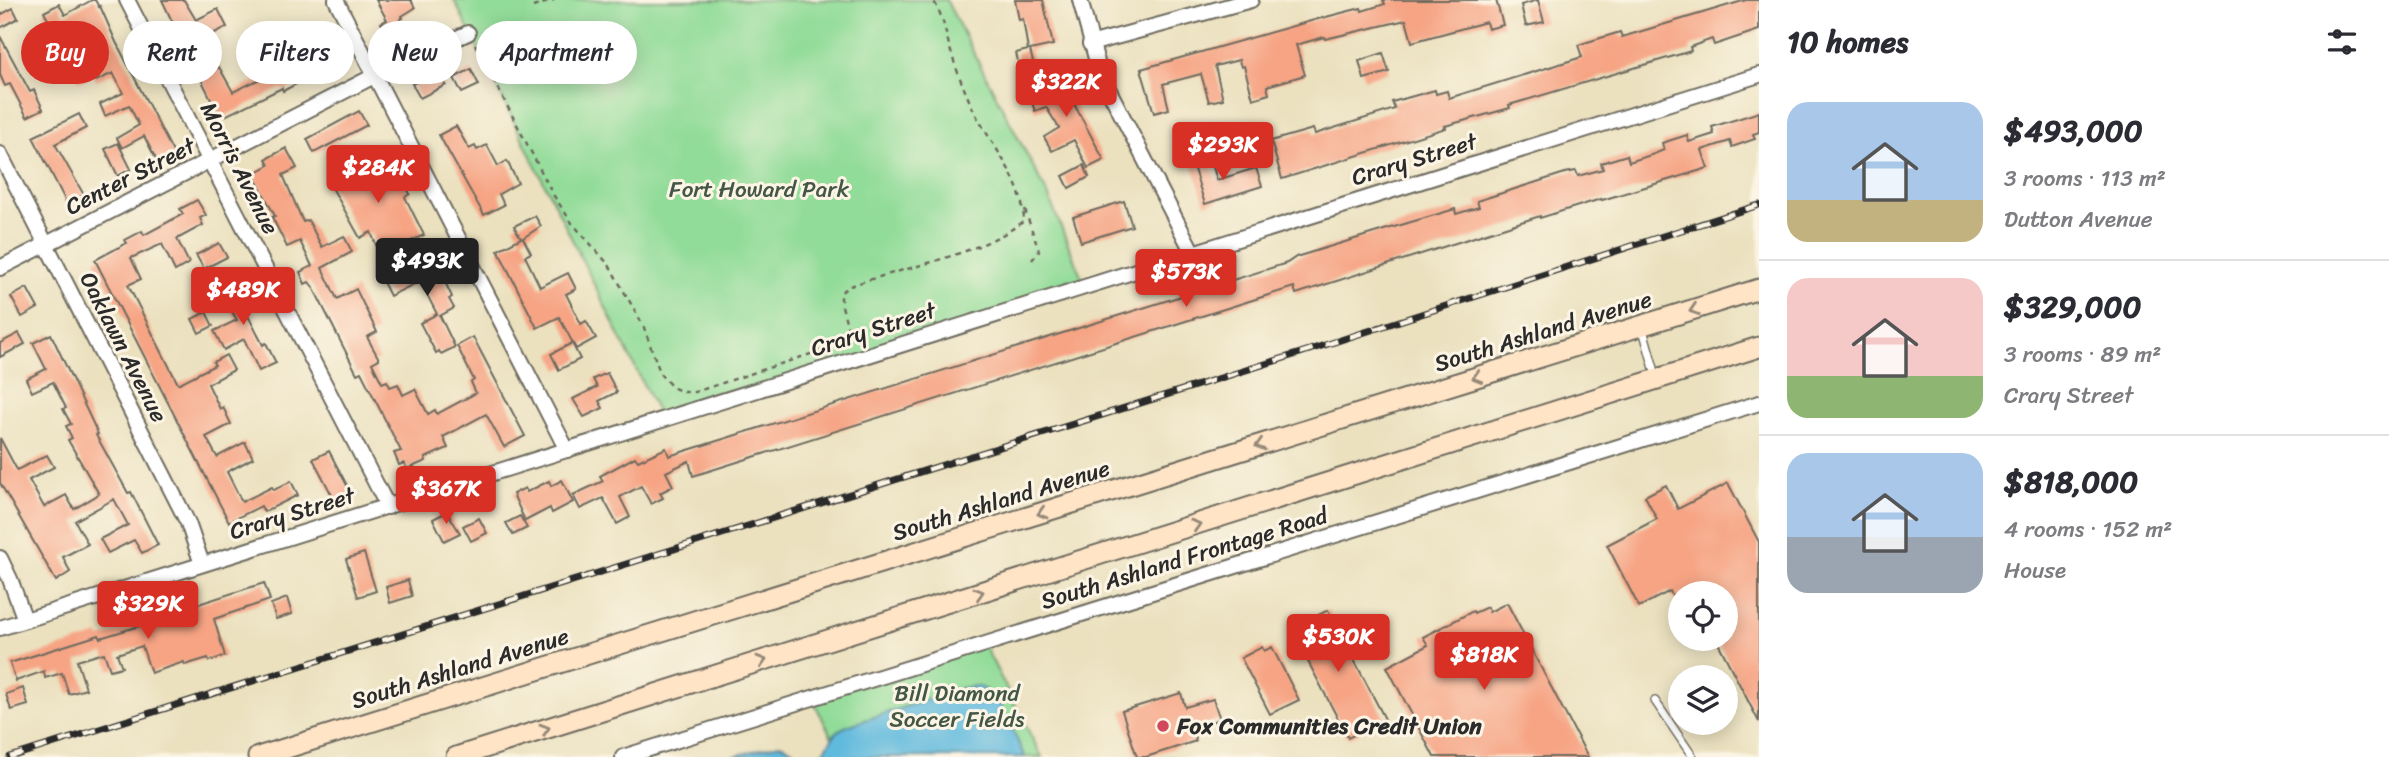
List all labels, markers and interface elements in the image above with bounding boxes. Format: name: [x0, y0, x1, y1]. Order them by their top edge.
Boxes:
text: 10 homes: [1787, 15, 1908, 69]
chip: Buy: [21, 21, 109, 84]
chip: Rent: [123, 21, 222, 84]
chip: Filters: [236, 21, 354, 84]
chip: New: [368, 21, 462, 84]
chip: Apartment: [476, 21, 637, 84]
icon: filters: [2323, 23, 2361, 61]
pin: $322K: [1017, 60, 1115, 119]
text: $322K: [1032, 61, 1100, 102]
street label: Morris Avenue: [188, 95, 291, 242]
text: $493,000: [2004, 104, 2143, 158]
street label: Crary Street: [1346, 120, 1484, 198]
pin: $293K: [1174, 122, 1272, 182]
text: $293K: [1188, 124, 1258, 165]
street label: Center Street: [58, 125, 204, 227]
icon: home: [1843, 130, 1927, 214]
pin: $284K: [329, 146, 427, 205]
text: $284K: [343, 147, 413, 188]
text: 3 rooms · 113 m²: [2004, 158, 2166, 199]
park label: Fort Howard Park: [669, 169, 850, 210]
text: Dutton Avenue: [2004, 199, 2153, 240]
pin: $493K: [378, 238, 476, 298]
text: $493K: [392, 240, 462, 281]
pin: $573K: [1137, 250, 1235, 309]
text: $573K: [1151, 251, 1221, 292]
street label: Oaklawn Avenue: [68, 265, 179, 430]
pin: $489K: [194, 268, 292, 327]
text: $489K: [207, 269, 279, 310]
street label: South Ashland Avenue: [1429, 279, 1657, 384]
text: $329,000: [2004, 280, 2141, 334]
street label: Crary Street: [805, 289, 943, 369]
one-way arrow: [1688, 301, 1700, 316]
icon: home: [1843, 306, 1927, 390]
text: 3 rooms · 89 m²: [2004, 334, 2161, 375]
one-way arrow: [1471, 369, 1483, 384]
text: Crary Street: [2004, 375, 2133, 416]
one-way arrow: [1254, 437, 1266, 451]
street label: South Ashland Avenue: [887, 448, 1115, 553]
text: $818,000: [2004, 455, 2138, 509]
pin: $367K: [397, 466, 495, 526]
text: $367K: [412, 468, 480, 509]
street label: Crary Street: [224, 474, 362, 552]
icon: home: [1843, 481, 1927, 565]
street label: South Ashland Frontage Road: [1036, 495, 1335, 622]
one-way arrow: [1037, 504, 1049, 519]
text: 4 rooms · 152 m²: [2004, 509, 2172, 550]
one-way arrow: [1190, 518, 1202, 533]
text: House: [2004, 550, 2066, 591]
map controls: [1668, 581, 1738, 735]
button: locate: [1668, 581, 1738, 651]
pin: $329K: [99, 582, 197, 641]
text: $329K: [113, 583, 183, 624]
one-way arrow: [973, 586, 985, 601]
pin: $530K: [1289, 614, 1387, 674]
street label: South Ashland Avenue: [346, 616, 574, 721]
text: $530K: [1303, 616, 1373, 657]
pin: $818K: [1435, 632, 1533, 692]
text: $818K: [1450, 634, 1518, 675]
one-way arrow: [755, 655, 768, 669]
button: layers: [1668, 665, 1738, 735]
park label: Bill Diamond Soccer Fields: [889, 673, 1025, 740]
place label: Fox Communities Credit Union: [1176, 706, 1482, 747]
marker: Fox Communities Credit Union: [1155, 718, 1171, 734]
one-way arrow: [539, 723, 551, 738]

